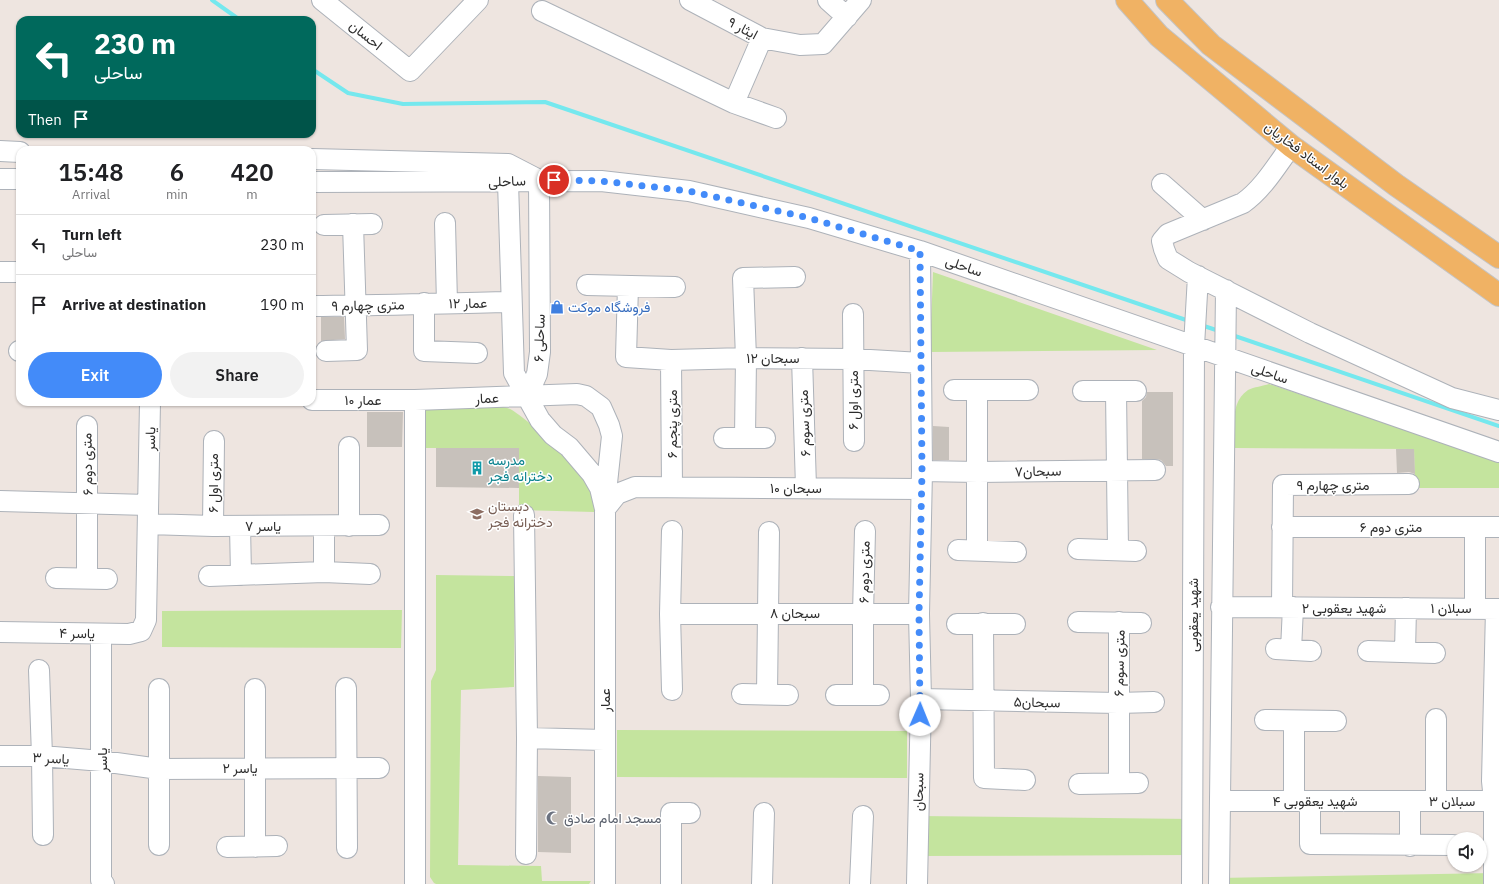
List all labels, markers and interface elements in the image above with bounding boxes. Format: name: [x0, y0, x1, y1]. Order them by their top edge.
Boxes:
street label: ایثار ۹: [725, 13, 761, 43]
street label: احسان: [346, 16, 386, 54]
text: 230 m: [94, 25, 176, 62]
icon: left: [28, 32, 80, 84]
text: ساحلی: [94, 61, 142, 84]
icon: arrive: [70, 108, 92, 130]
text: Then: [28, 110, 62, 129]
street label: بلوار استاد فخاریان: [1261, 117, 1353, 193]
text: 15:48: [58, 156, 124, 188]
text: 6: [170, 156, 184, 188]
text: 420: [230, 156, 274, 188]
pin: [537, 163, 571, 197]
icon: arrive: [543, 169, 565, 191]
street label: ساحلی: [488, 171, 526, 191]
text: Arrival: [72, 186, 110, 203]
text: min: [166, 186, 188, 203]
text: m: [246, 186, 258, 203]
text: Turn left: [62, 225, 122, 244]
icon: left: [28, 234, 50, 256]
text: 230 m: [260, 235, 304, 254]
text: ساحلی: [62, 244, 97, 261]
street label: ساحلی: [943, 251, 985, 281]
icon: arrive: [28, 294, 50, 316]
street label: عمار ۱۲: [449, 294, 487, 312]
text: Arrive at destination: [62, 295, 206, 314]
text: 190 m: [260, 295, 304, 314]
street label: ۹ متری چهارم: [331, 295, 405, 316]
place label: فروشگاه موکت: [568, 298, 650, 316]
shop icon: فروشگاه موکت: [549, 299, 565, 315]
street label: ساحلی ۶: [529, 314, 549, 362]
street label: سبحان ۱۲: [746, 349, 800, 367]
button: Exit: [28, 352, 162, 398]
button: Share: [170, 352, 304, 398]
street label: ساحلی: [1249, 358, 1291, 388]
street label: ۶ متری اول: [844, 370, 863, 430]
street label: عمار: [474, 389, 499, 407]
street label: ۶ متری سوم: [794, 389, 814, 457]
street label: ۶ متری پنجم: [663, 390, 682, 458]
street label: عمار ۱۰: [344, 391, 382, 409]
street label: یاسر: [141, 427, 159, 452]
street label: ۶ متری دوم: [77, 433, 97, 495]
place label: مدرسه دخترانه فجر: [487, 451, 553, 485]
street label: ۶ متری اول: [204, 453, 223, 513]
building icon: مدرسه دخترانه فجر: [469, 460, 485, 476]
street label: سبحان۷: [1014, 462, 1062, 480]
street label: ۹ متری چهارم: [1296, 476, 1370, 495]
street label: سبحان ۱۰: [770, 479, 822, 497]
place label: دبستان دخترانه فجر: [487, 497, 553, 531]
school or university icon: دبستان دخترانه فجر: [469, 506, 485, 522]
street label: یاسر ۷: [245, 517, 281, 535]
street label: ۶ متری دوم: [1360, 518, 1422, 536]
street label: ۶ متری دوم: [854, 541, 874, 603]
street label: شهید یعقوبی: [1184, 578, 1202, 652]
street label: شهید یعقوبی ۲: [1302, 599, 1386, 617]
street label: سبلان ۱: [1430, 599, 1472, 617]
street label: سبحان ۸: [770, 604, 820, 622]
street label: یاسر ۴: [59, 624, 95, 642]
street label: ۶ متری سوم: [1109, 629, 1129, 697]
street label: عمار: [596, 688, 614, 713]
street label: سبحان۵: [1013, 693, 1061, 711]
position arrow: [899, 694, 941, 736]
street label: یاسر ۳: [32, 748, 70, 768]
street label: یاسر: [93, 748, 111, 773]
street label: یاسر ۲: [222, 759, 258, 777]
street label: سبحان: [909, 773, 927, 811]
street label: شهید یعقوبی ۴: [1272, 792, 1358, 810]
street label: سبلان ۳: [1429, 792, 1475, 810]
place label: مسجد امام صادق: [564, 809, 661, 827]
mosque icon: مسجد امام صادق: [545, 810, 561, 826]
map controls: [1447, 832, 1487, 872]
button: sound: [1447, 832, 1487, 872]

